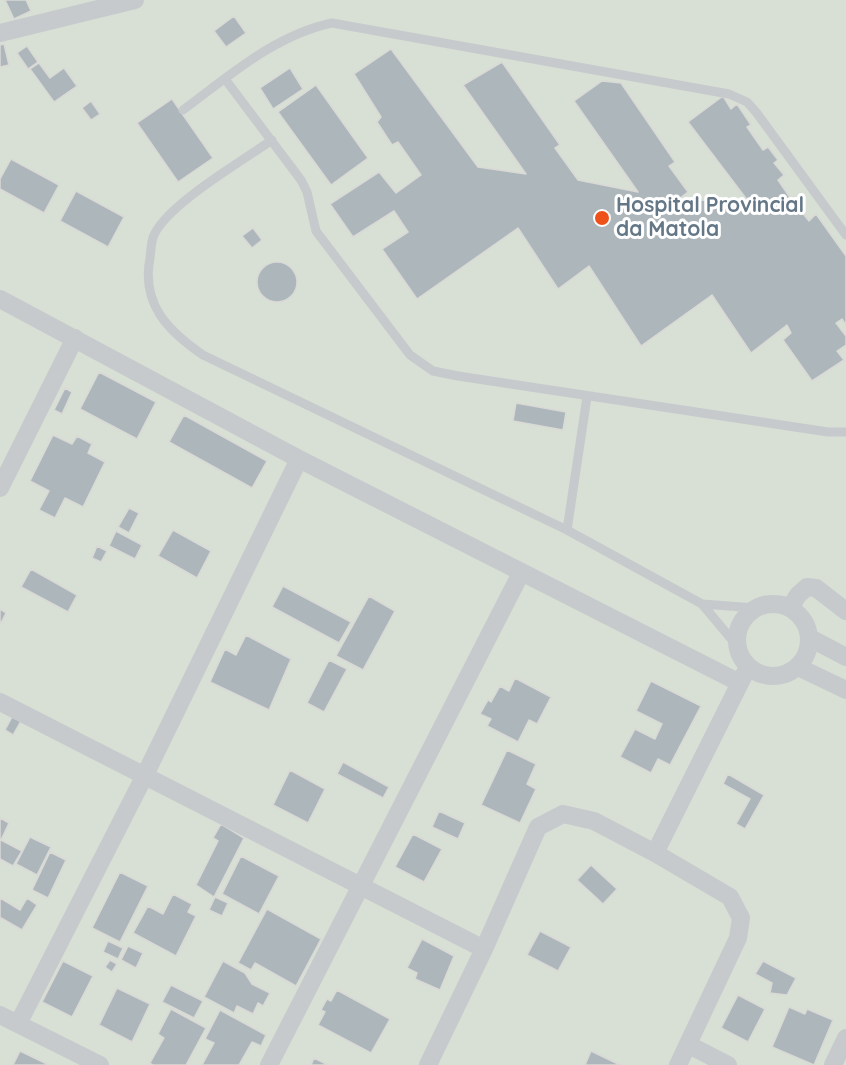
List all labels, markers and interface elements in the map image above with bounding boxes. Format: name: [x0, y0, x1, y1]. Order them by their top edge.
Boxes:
place label: Hospital Provincial da Matola: [616, 193, 804, 243]
marker: Hospital Provincial da Matola: [593, 209, 611, 227]

